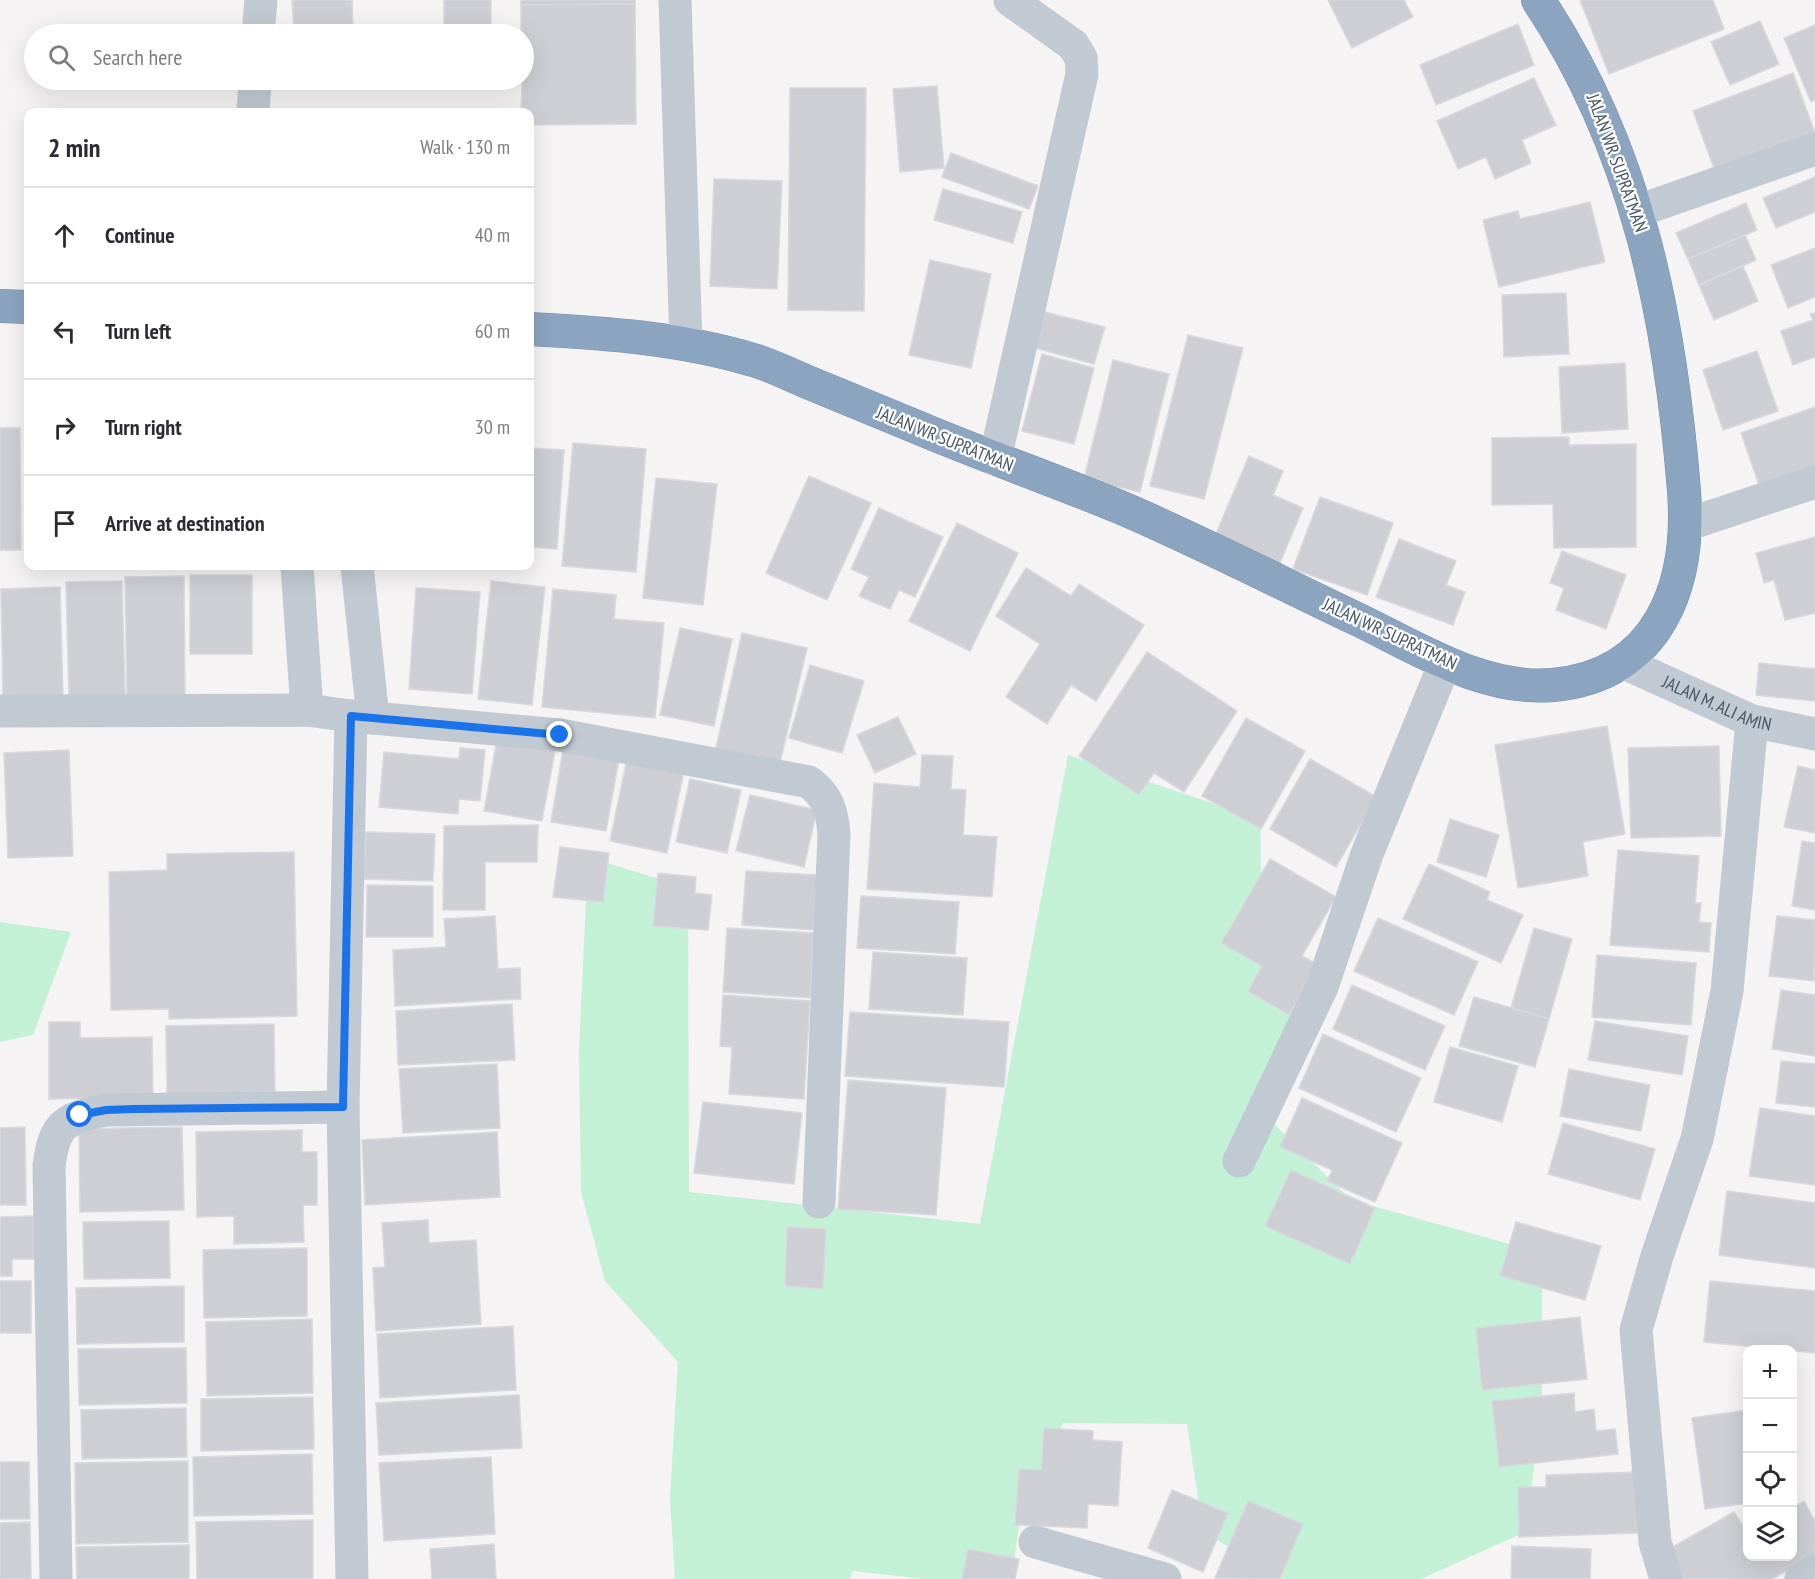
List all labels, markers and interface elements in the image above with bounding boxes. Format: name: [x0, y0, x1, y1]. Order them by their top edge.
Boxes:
search box: [24, 24, 534, 90]
icon: search: [45, 41, 78, 74]
text: Search here: [93, 43, 182, 71]
street label: JALAN WR SUPRATMAN: [1581, 90, 1653, 235]
text: 2 min: [48, 131, 101, 164]
text: Walk · 130 m: [420, 134, 510, 160]
icon: ahead: [48, 219, 81, 252]
text: Continue: [105, 221, 175, 249]
text: 40 m: [475, 222, 510, 248]
icon: left: [48, 315, 81, 348]
text: Turn left: [105, 317, 171, 345]
text: 60 m: [475, 318, 510, 344]
street label: JALAN WR SUPRATMAN: [873, 400, 1017, 476]
icon: right: [48, 411, 81, 444]
text: Turn right: [105, 413, 182, 441]
text: 30 m: [475, 414, 510, 440]
icon: arrive: [48, 507, 81, 540]
text: Arrive at destination: [105, 509, 265, 537]
street label: JALAN WR SUPRATMAN: [1319, 592, 1461, 675]
street label: JALAN M. ALI AMIN: [1658, 670, 1774, 736]
route end: [546, 721, 572, 747]
route start: [66, 1101, 92, 1127]
map controls: [1743, 1345, 1797, 1561]
button: +: [1743, 1345, 1797, 1399]
button: −: [1743, 1399, 1797, 1453]
button: locate: [1743, 1453, 1797, 1507]
button: layers: [1743, 1507, 1797, 1561]

